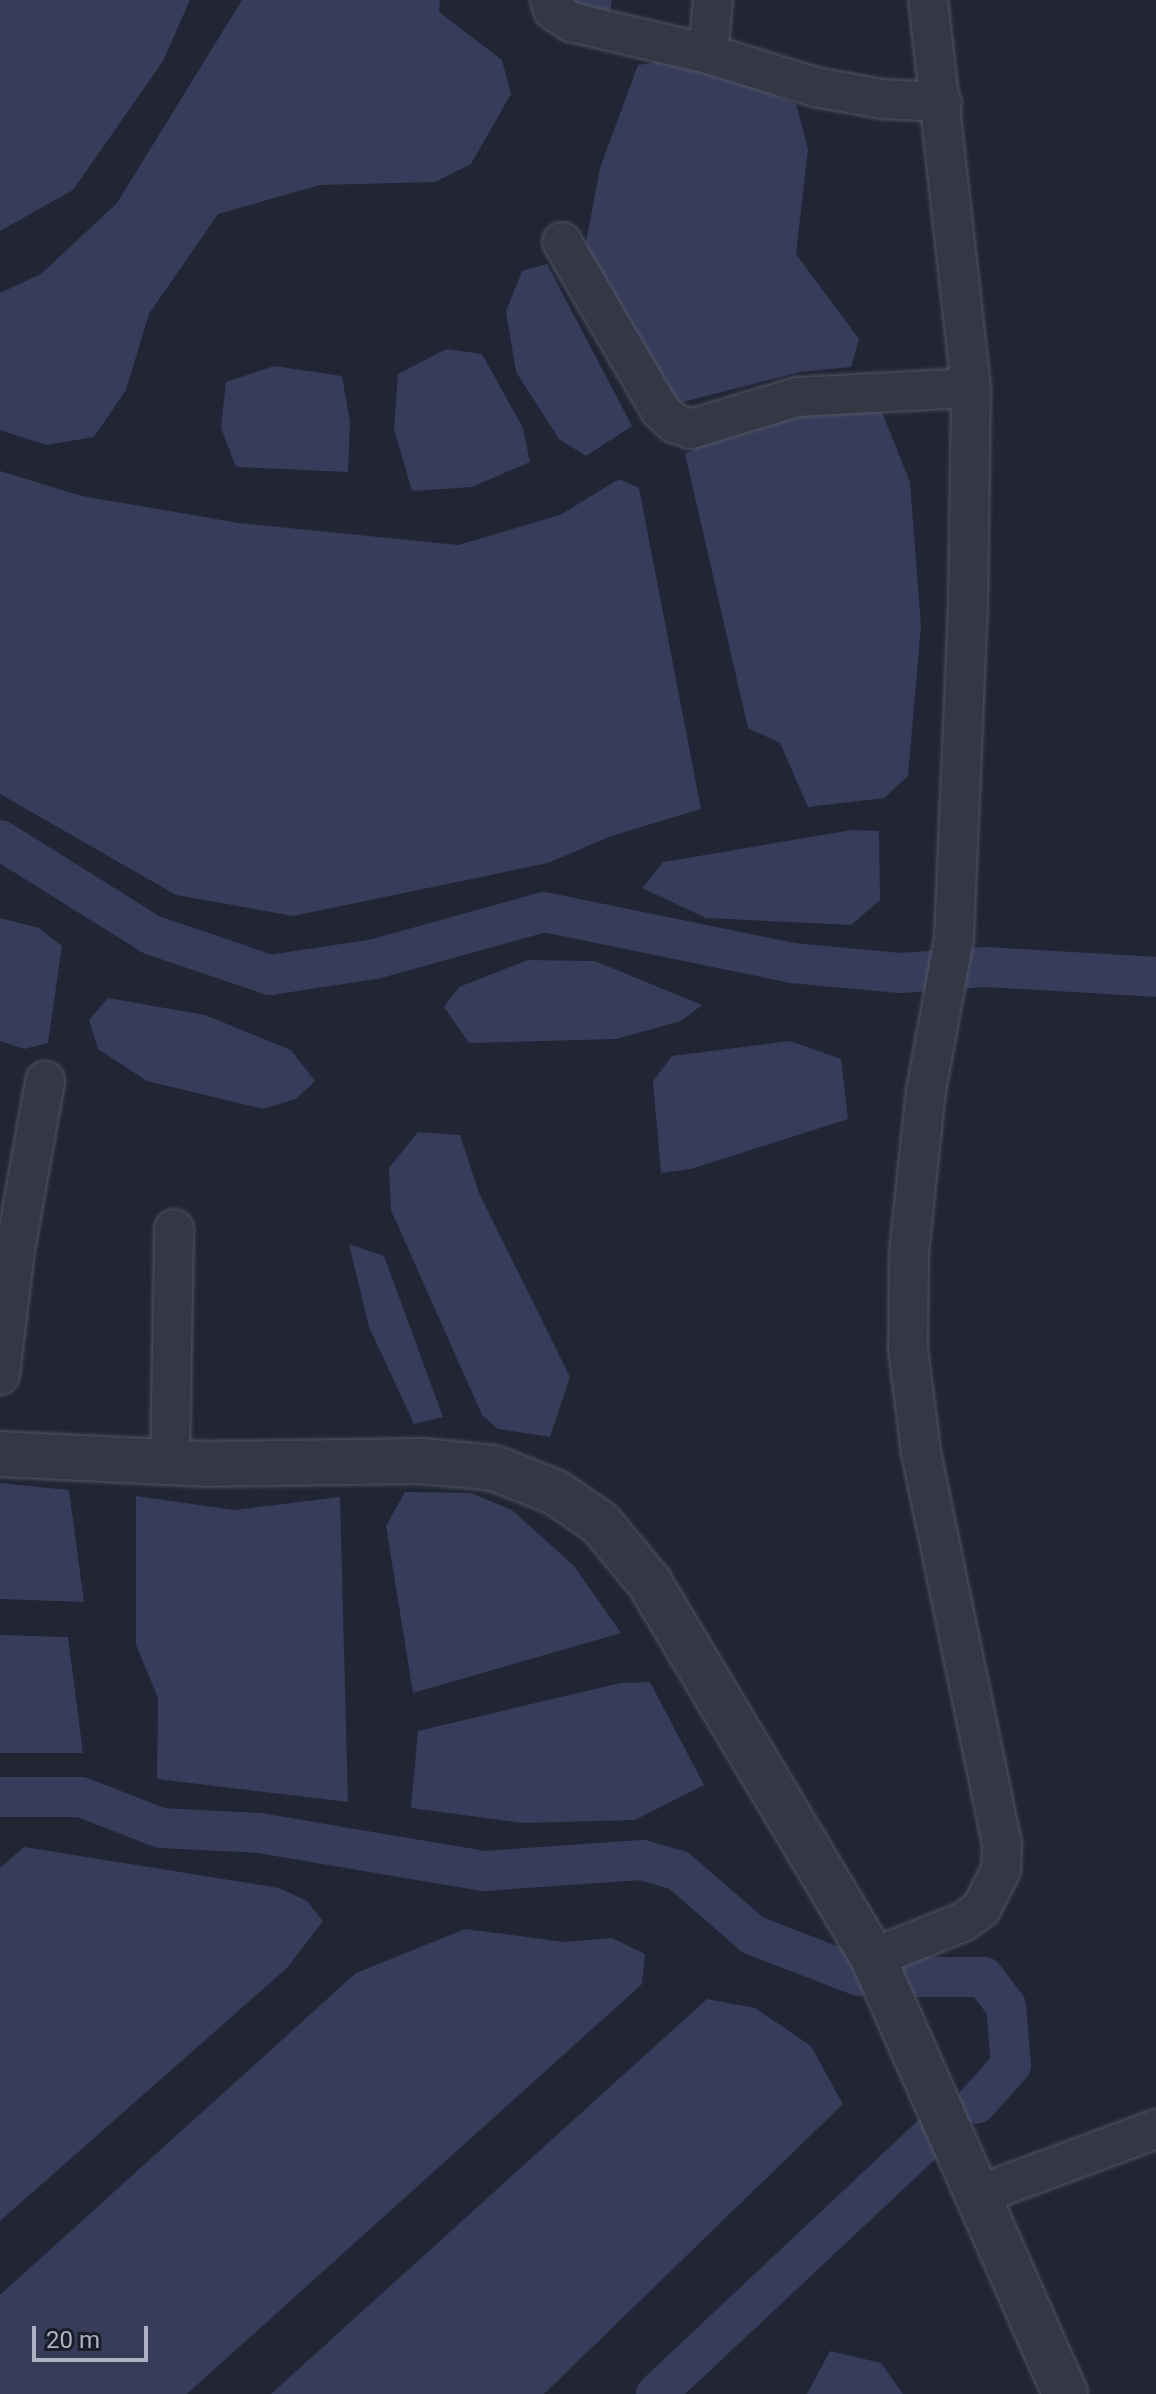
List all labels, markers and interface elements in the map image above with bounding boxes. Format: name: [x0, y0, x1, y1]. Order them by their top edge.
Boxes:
scale bar: [36, 2310, 152, 2360]
text: 20 m: [46, 2326, 100, 2354]

